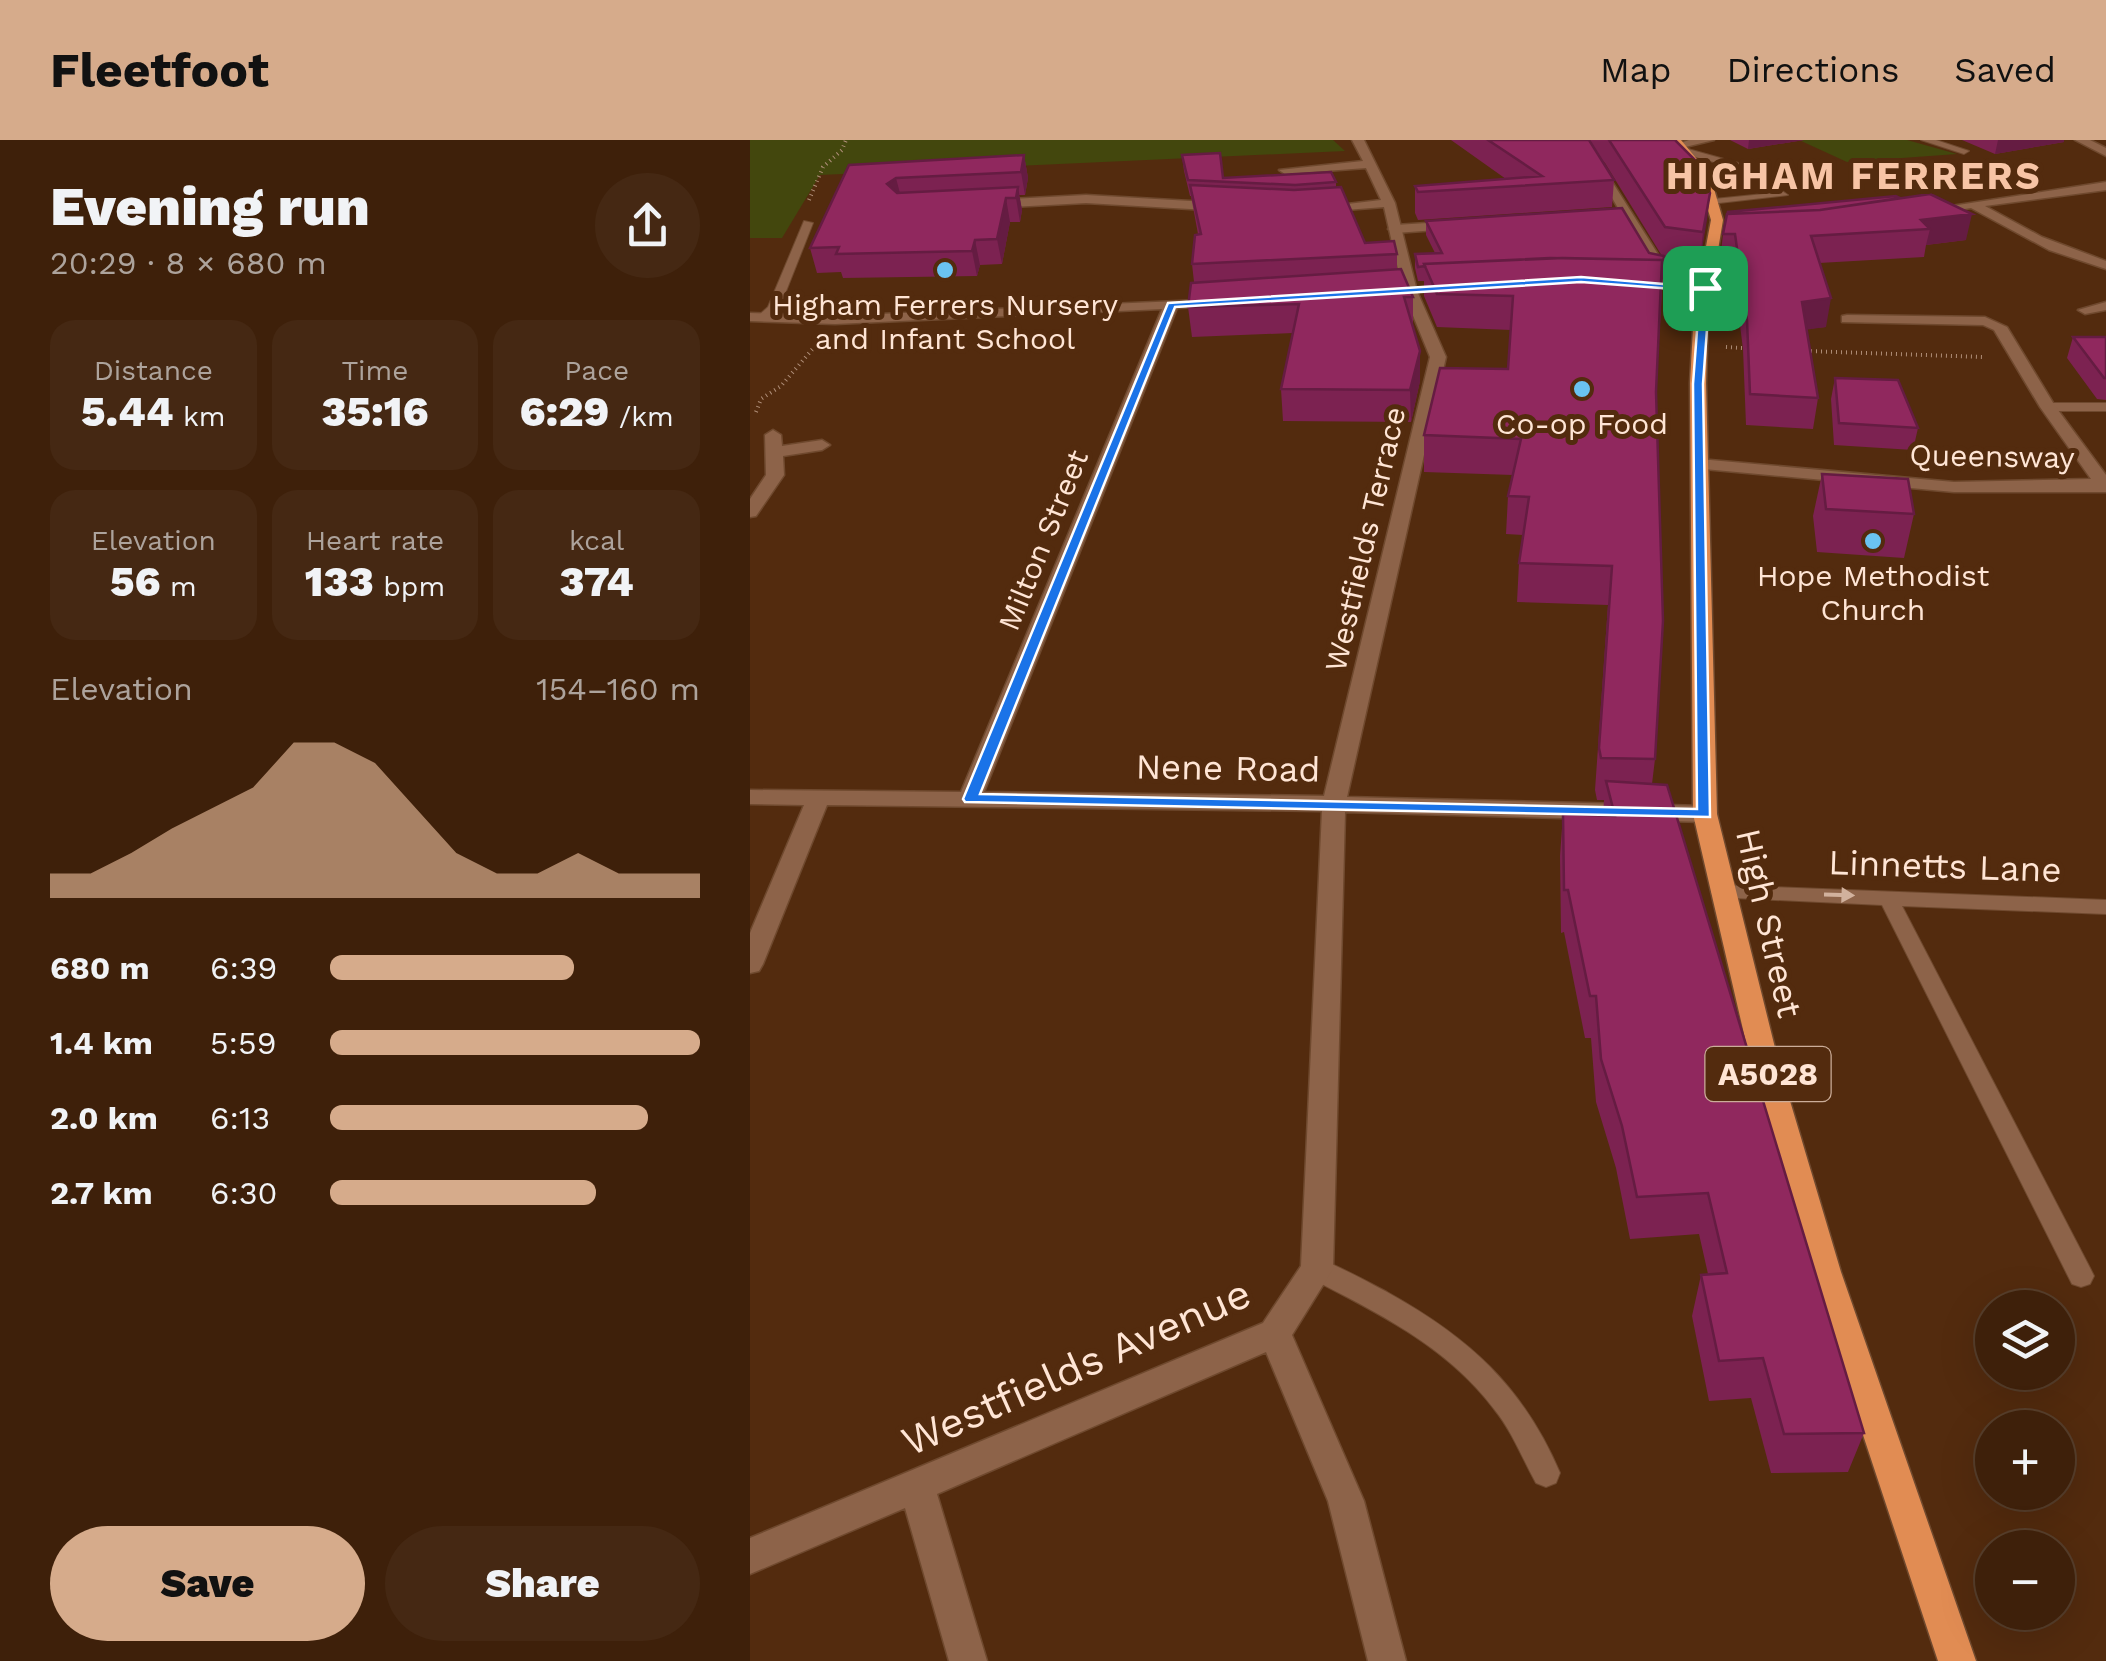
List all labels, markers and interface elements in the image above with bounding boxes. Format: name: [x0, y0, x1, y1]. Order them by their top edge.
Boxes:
text: Fleetfoot: [50, 42, 269, 99]
text: Map: [1600, 49, 1671, 91]
text: Directions: [1726, 49, 1899, 91]
text: Saved: [1954, 49, 2056, 91]
district label: HIGHAM FERRERS: [1666, 154, 2042, 198]
button: share: [595, 173, 700, 278]
text: Evening run: [50, 174, 370, 238]
text: 20:29 · 8 × 680 m: [50, 244, 327, 282]
pin: [1663, 246, 1748, 331]
marker: Higham Ferrers Nursery and Infant School: [934, 259, 956, 281]
icon: arrive: [1678, 261, 1733, 316]
place label: Higham Ferrers Nursery and Infant School: [772, 287, 1119, 356]
text: Distance: [94, 354, 213, 387]
text: Time: [342, 354, 408, 387]
text: Pace: [564, 354, 629, 387]
marker: Co-op Food: [1571, 378, 1593, 400]
text: 5.44: [81, 387, 173, 436]
text: 35:16: [321, 387, 429, 436]
text: 6:29: [520, 387, 609, 436]
text: km: [173, 400, 226, 433]
text: /km: [609, 400, 674, 433]
street label: Westfields Terrace: [1318, 403, 1412, 675]
place label: Co-op Food: [1496, 406, 1668, 441]
street label: Queensway: [1909, 437, 2076, 475]
street label: Milton Street: [991, 444, 1095, 636]
text: Elevation: [91, 524, 216, 557]
text: Heart rate: [306, 524, 444, 557]
text: kcal: [569, 524, 624, 557]
marker: Hope Methodist Church: [1862, 530, 1884, 552]
text: 56: [110, 557, 160, 606]
text: 133: [305, 557, 374, 606]
text: 374: [560, 557, 634, 606]
place label: Hope Methodist Church: [1757, 558, 1990, 627]
text: m: [160, 570, 197, 603]
text: bpm: [374, 570, 445, 603]
text: Elevation: [50, 670, 193, 708]
text: 154–160 m: [536, 670, 700, 708]
street label: Nene Road: [1135, 745, 1321, 791]
street label: High Street: [1727, 824, 1811, 1022]
street label: Linnetts Lane: [1828, 841, 2062, 891]
one-way arrow: [1824, 887, 1856, 903]
text: 680 m: [50, 949, 150, 987]
text: 6:39: [210, 949, 277, 987]
text: 1.4 km: [50, 1024, 153, 1062]
text: 5:59: [210, 1024, 276, 1062]
road number: A5028: [1706, 1047, 1830, 1101]
text: 2.0 km: [50, 1099, 158, 1137]
text: 6:13: [210, 1099, 270, 1137]
text: 2.7 km: [50, 1174, 153, 1212]
text: 6:30: [210, 1174, 278, 1212]
street label: Westfields Avenue: [894, 1268, 1258, 1466]
map controls: [1975, 1290, 2075, 1630]
button: layers: [1975, 1290, 2075, 1390]
button: +: [1975, 1410, 2075, 1510]
button: Save: [50, 1526, 365, 1641]
button: Share: [385, 1526, 700, 1641]
button: −: [1975, 1530, 2075, 1630]

